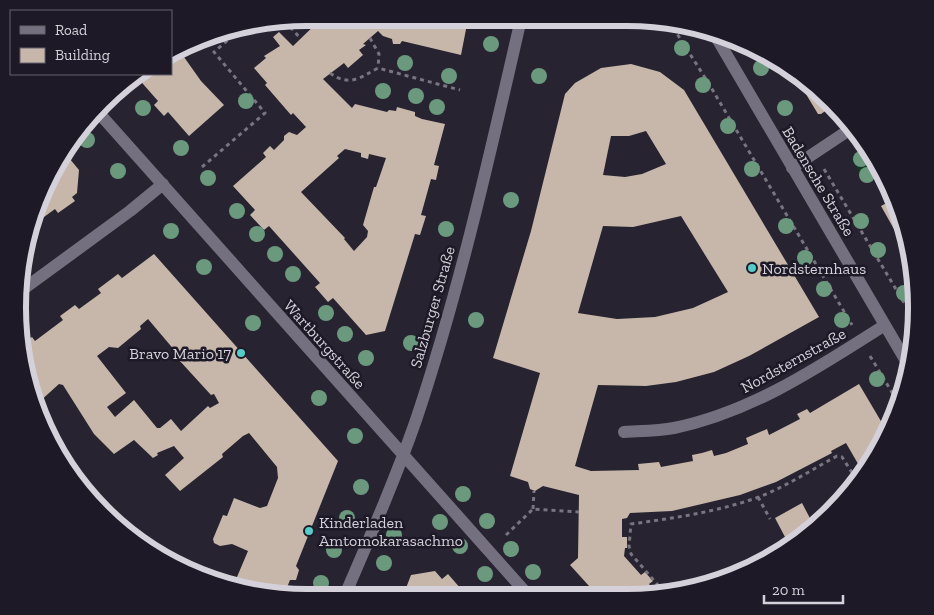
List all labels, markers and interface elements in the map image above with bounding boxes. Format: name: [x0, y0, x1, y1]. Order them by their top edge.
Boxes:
legend: [10, 10, 172, 75]
text: Road: [55, 21, 88, 39]
text: Building: [55, 46, 110, 64]
street label: Badensche Straße: [778, 123, 859, 239]
street label: Salzburger Straße: [406, 244, 459, 370]
place label: Nordsternhaus: [762, 259, 866, 278]
marker: Nordsternhaus: [746, 262, 758, 274]
street label: Wartburgstraße: [280, 296, 369, 393]
street label: Nordsternstraße: [738, 324, 849, 397]
place label: Bravo Mario 17: [129, 344, 231, 363]
marker: Bravo Mario 17: [235, 347, 247, 359]
place label: Kinderladen Amtomokarasachmo: [319, 513, 463, 550]
marker: Kinderladen Amtomokarasachmo: [303, 525, 315, 537]
scale bar: [764, 572, 843, 604]
text: 20 m: [772, 581, 805, 599]

